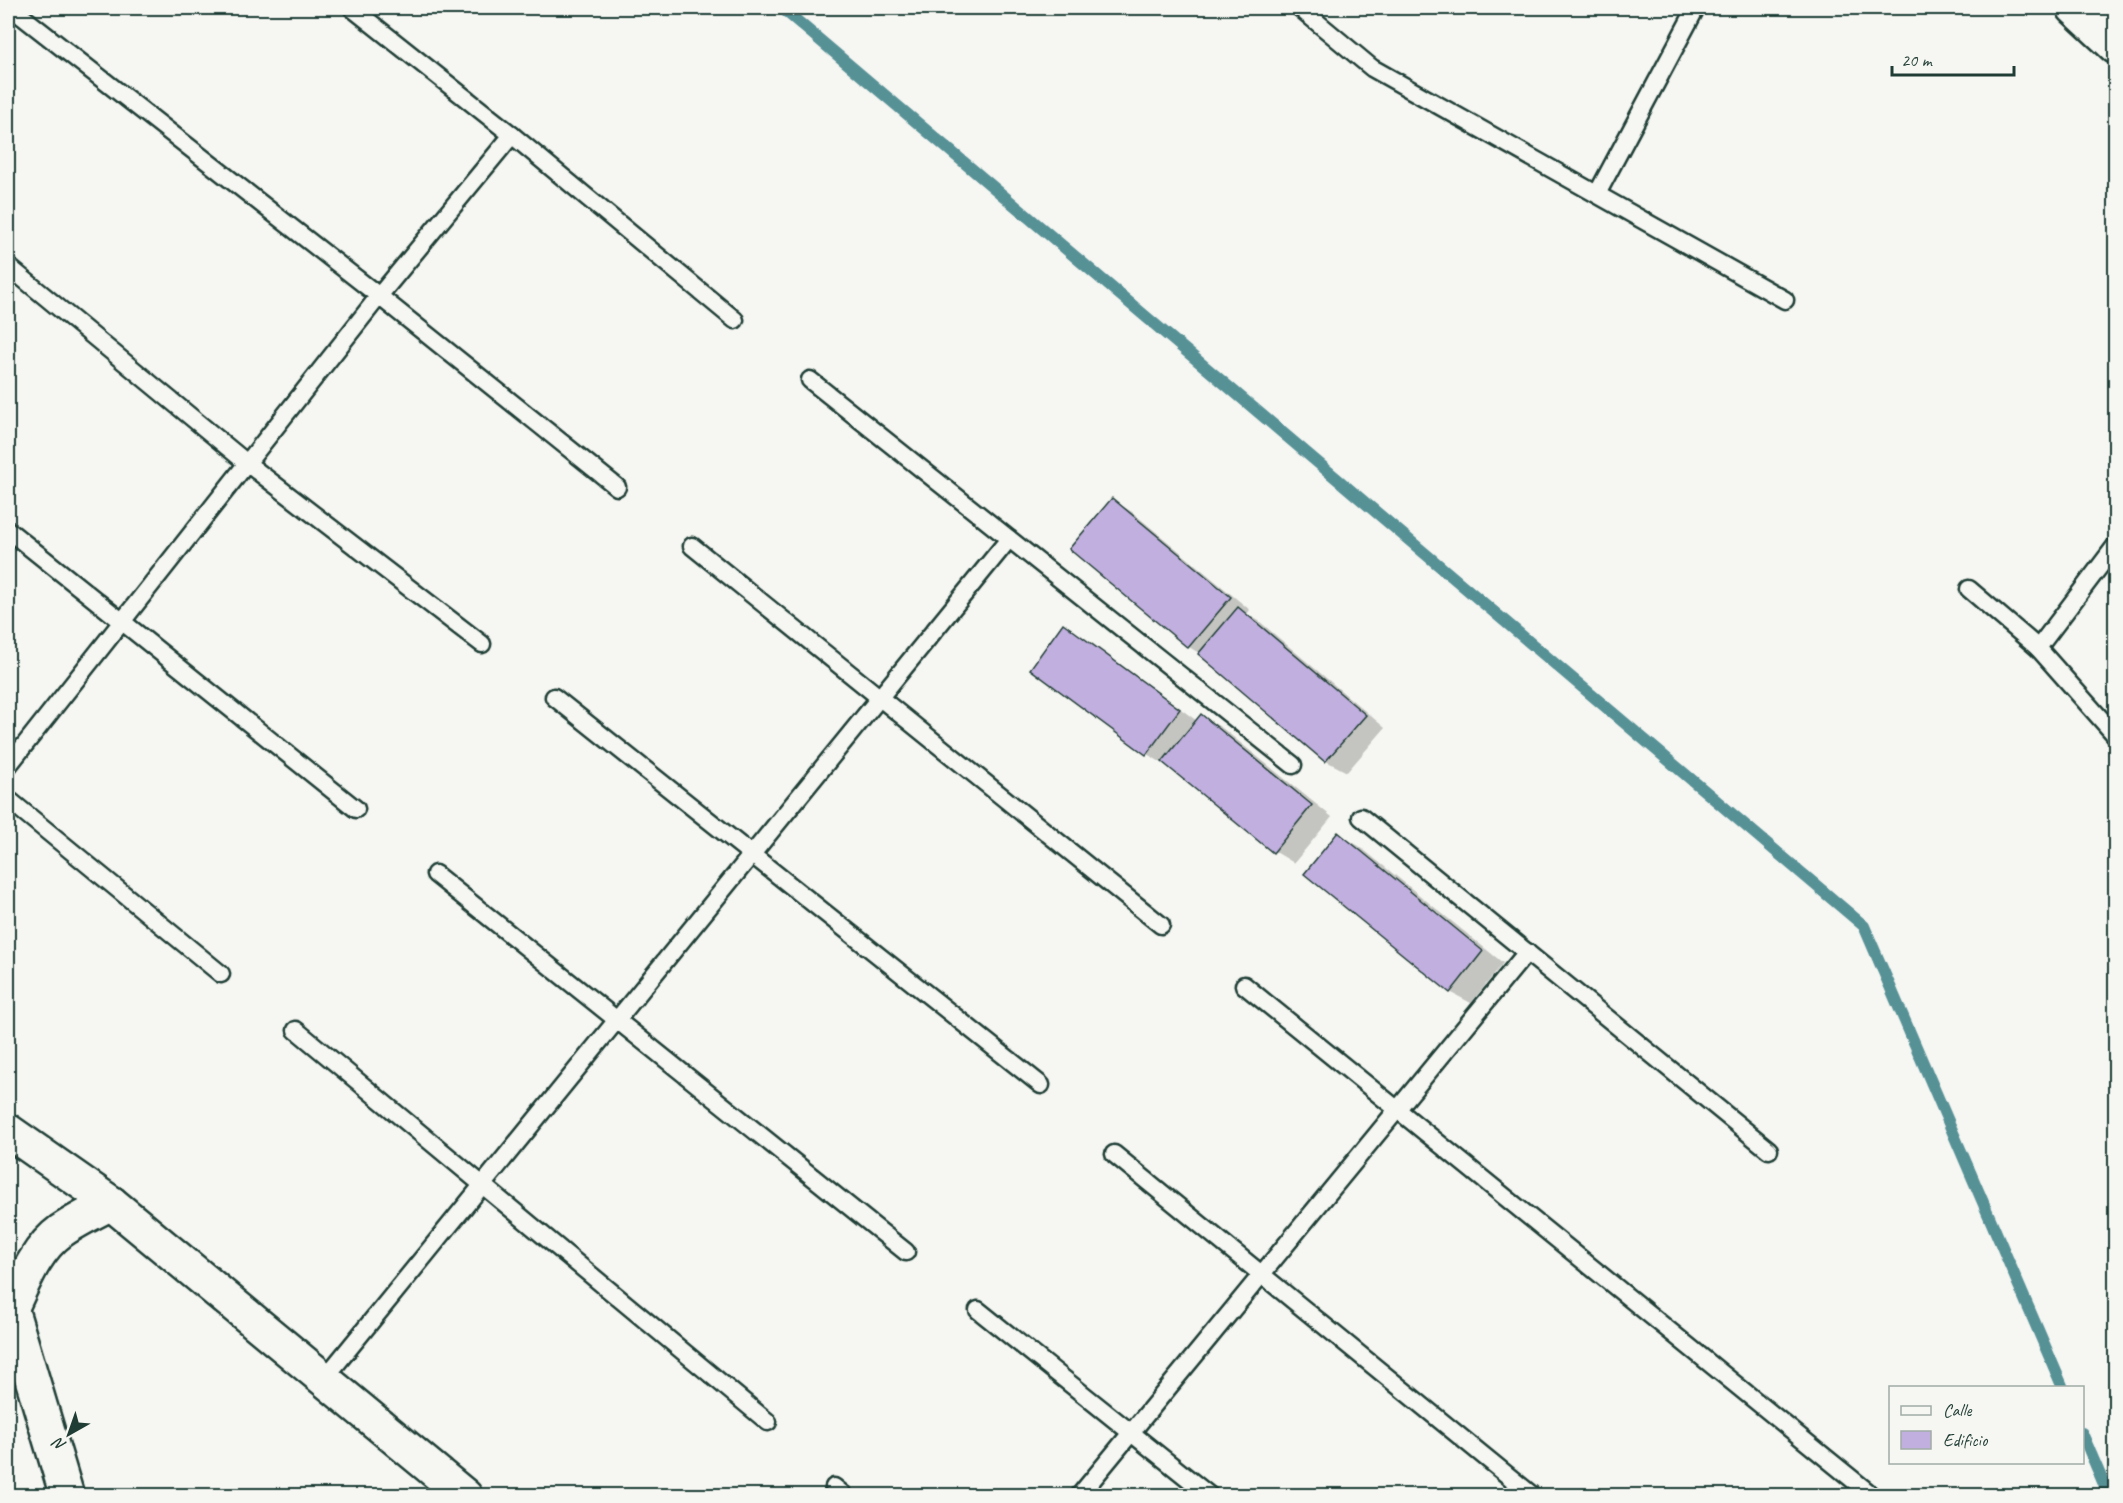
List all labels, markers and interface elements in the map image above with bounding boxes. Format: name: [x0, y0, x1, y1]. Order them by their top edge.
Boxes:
scale bar: [1892, 39, 2014, 77]
text: 20 m: [1901, 49, 1934, 71]
legend: [1889, 1386, 2084, 1464]
text: Calle: [1943, 1399, 1972, 1421]
north arrow: [39, 1404, 99, 1464]
text: Edificio: [1943, 1429, 1989, 1451]
text: N: [47, 1432, 70, 1456]

